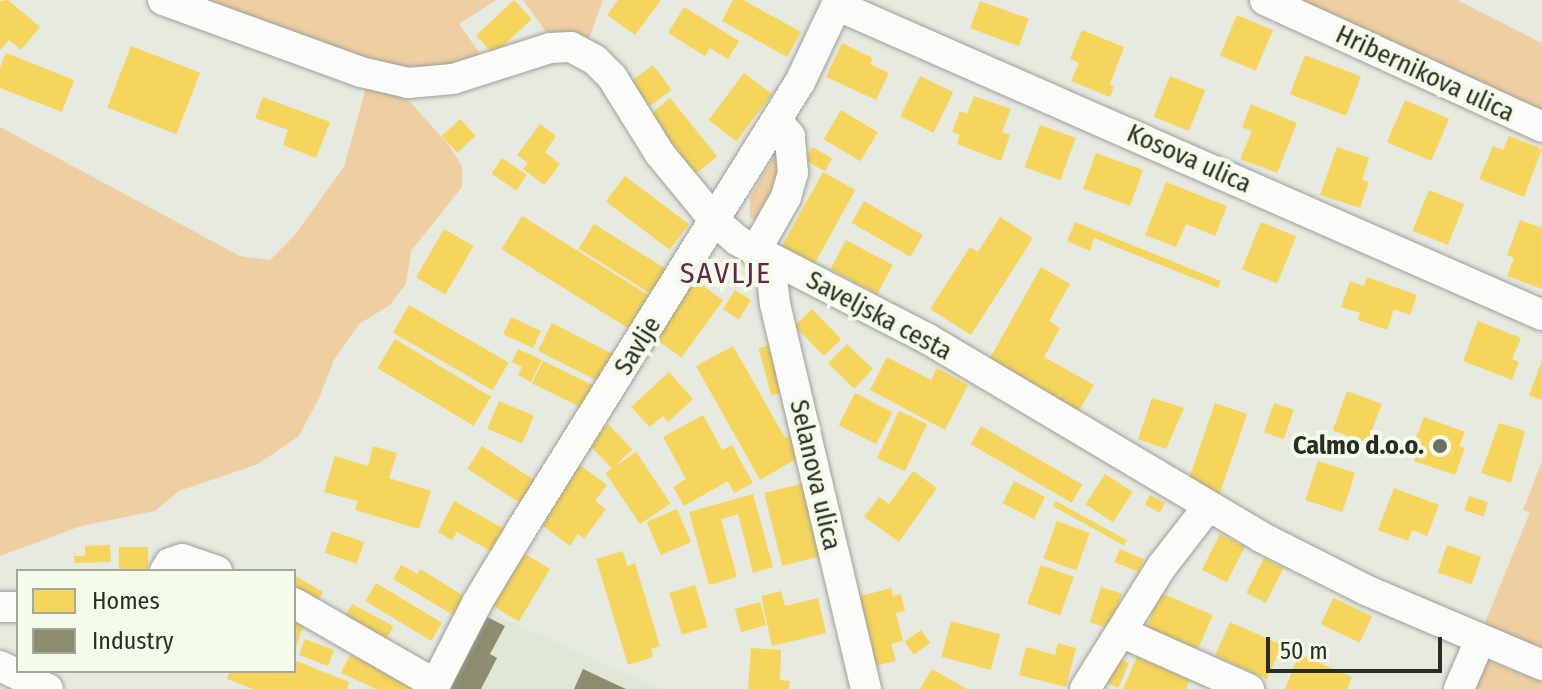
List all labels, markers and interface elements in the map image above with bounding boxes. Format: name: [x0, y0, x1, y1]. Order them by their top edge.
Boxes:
street label: Hribernikova ulica: [1331, 19, 1519, 129]
street label: Kosova ulica: [1122, 118, 1256, 200]
district label: SAVLJE: [680, 255, 772, 291]
street label: Saveljska cesta: [801, 265, 957, 367]
street label: Savlje: [608, 311, 668, 381]
street label: Selanova ulica: [783, 397, 847, 553]
place label: Calmo d.o.o.: [1293, 430, 1424, 462]
marker: Calmo d.o.o.: [1431, 437, 1449, 455]
legend: [16, 569, 296, 673]
text: Homes: [92, 587, 160, 615]
scale bar: [1270, 621, 1446, 671]
text: Industry: [92, 627, 174, 655]
text: 50 m: [1280, 637, 1328, 665]

